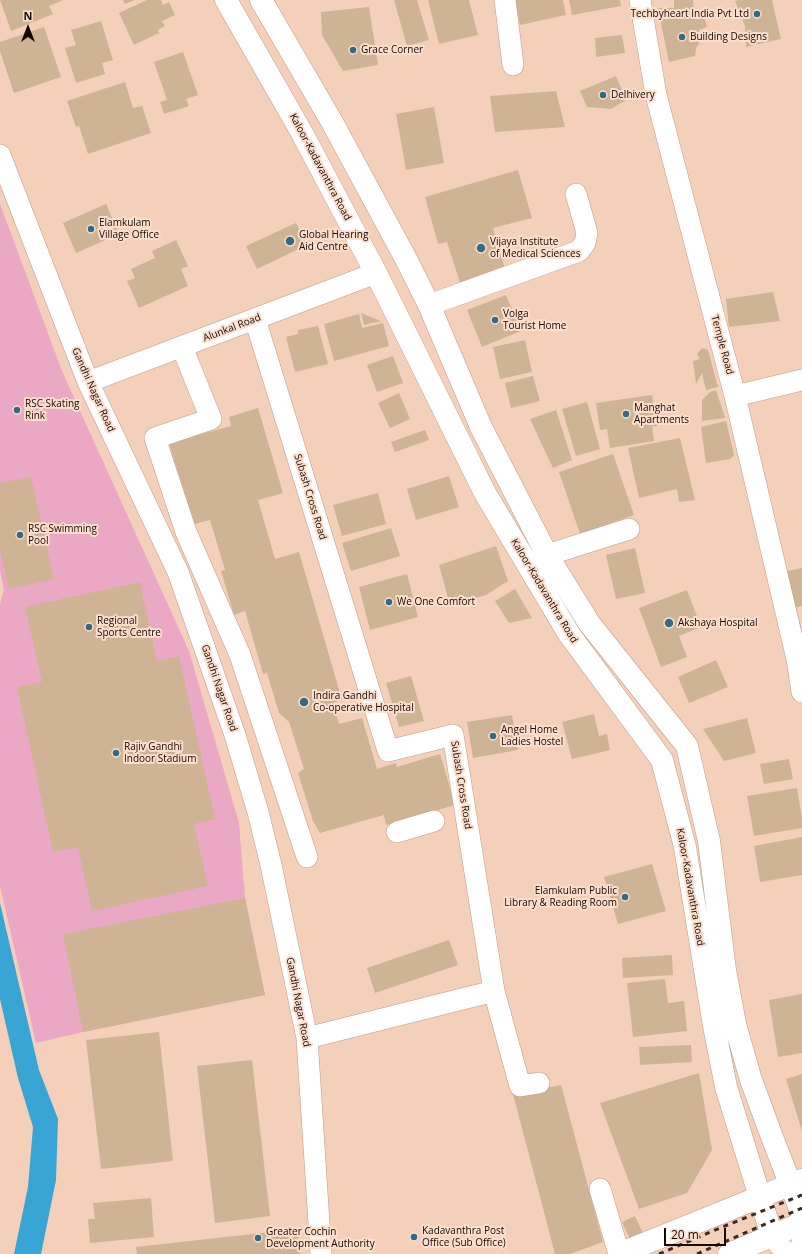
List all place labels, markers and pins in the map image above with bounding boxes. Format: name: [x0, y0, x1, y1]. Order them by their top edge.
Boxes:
place label: Techbyheart India Pvt Ltd: [630, 8, 749, 20]
marker: Techbyheart India Pvt Ltd: [752, 9, 762, 19]
place label: Building Designs: [690, 31, 767, 43]
marker: Building Designs: [677, 32, 687, 42]
place label: Grace Corner: [361, 44, 423, 56]
marker: Grace Corner: [348, 45, 358, 55]
place label: Delhivery: [611, 89, 655, 101]
marker: Delhivery: [598, 90, 608, 100]
place label: Elamkulam Village Office: [99, 217, 159, 240]
marker: Elamkulam Village Office: [86, 224, 96, 234]
place label: Global Hearing Aid Centre: [299, 229, 368, 252]
marker: Global Hearing Aid Centre: [284, 235, 296, 247]
place label: Vijaya Institute of Medical Sciences: [490, 236, 580, 260]
marker: Vijaya Institute of Medical Sciences: [475, 242, 487, 254]
place label: Volga Tourist Home: [503, 308, 566, 332]
marker: Volga Tourist Home: [490, 315, 500, 325]
place label: RSC Skating Rink: [25, 398, 79, 422]
place label: Manghat Apartments: [634, 402, 689, 426]
marker: RSC Skating Rink: [12, 405, 22, 415]
marker: Manghat Apartments: [621, 409, 631, 419]
place label: RSC Swimming Pool: [28, 523, 97, 546]
marker: RSC Swimming Pool: [15, 530, 25, 540]
place label: We One Comfort: [397, 596, 475, 608]
marker: We One Comfort: [384, 597, 394, 607]
place label: Regional Sports Centre: [97, 615, 161, 638]
marker: Akshaya Hospital: [663, 617, 675, 629]
place label: Akshaya Hospital: [678, 617, 758, 629]
marker: Regional Sports Centre: [84, 622, 94, 632]
place label: Indira Gandhi Co-operative Hospital: [313, 690, 414, 714]
marker: Indira Gandhi Co-operative Hospital: [298, 696, 310, 708]
place label: Angel Home Ladies Hostel: [501, 724, 563, 748]
marker: Angel Home Ladies Hostel: [488, 731, 498, 741]
place label: Rajiv Gandhi Indoor Stadium: [124, 741, 196, 764]
marker: Rajiv Gandhi Indoor Stadium: [111, 748, 121, 758]
place label: Elamkulam Public Library & Reading Room: [504, 885, 617, 908]
marker: Elamkulam Public Library & Reading Room: [620, 892, 630, 902]
place label: Kadavanthra Post Office (Sub Office): [422, 1225, 506, 1248]
place label: Greater Cochin Development Authority: [266, 1226, 375, 1250]
marker: Kadavanthra Post Office (Sub Office): [409, 1232, 419, 1242]
marker: Greater Cochin Development Authority: [253, 1233, 263, 1243]

